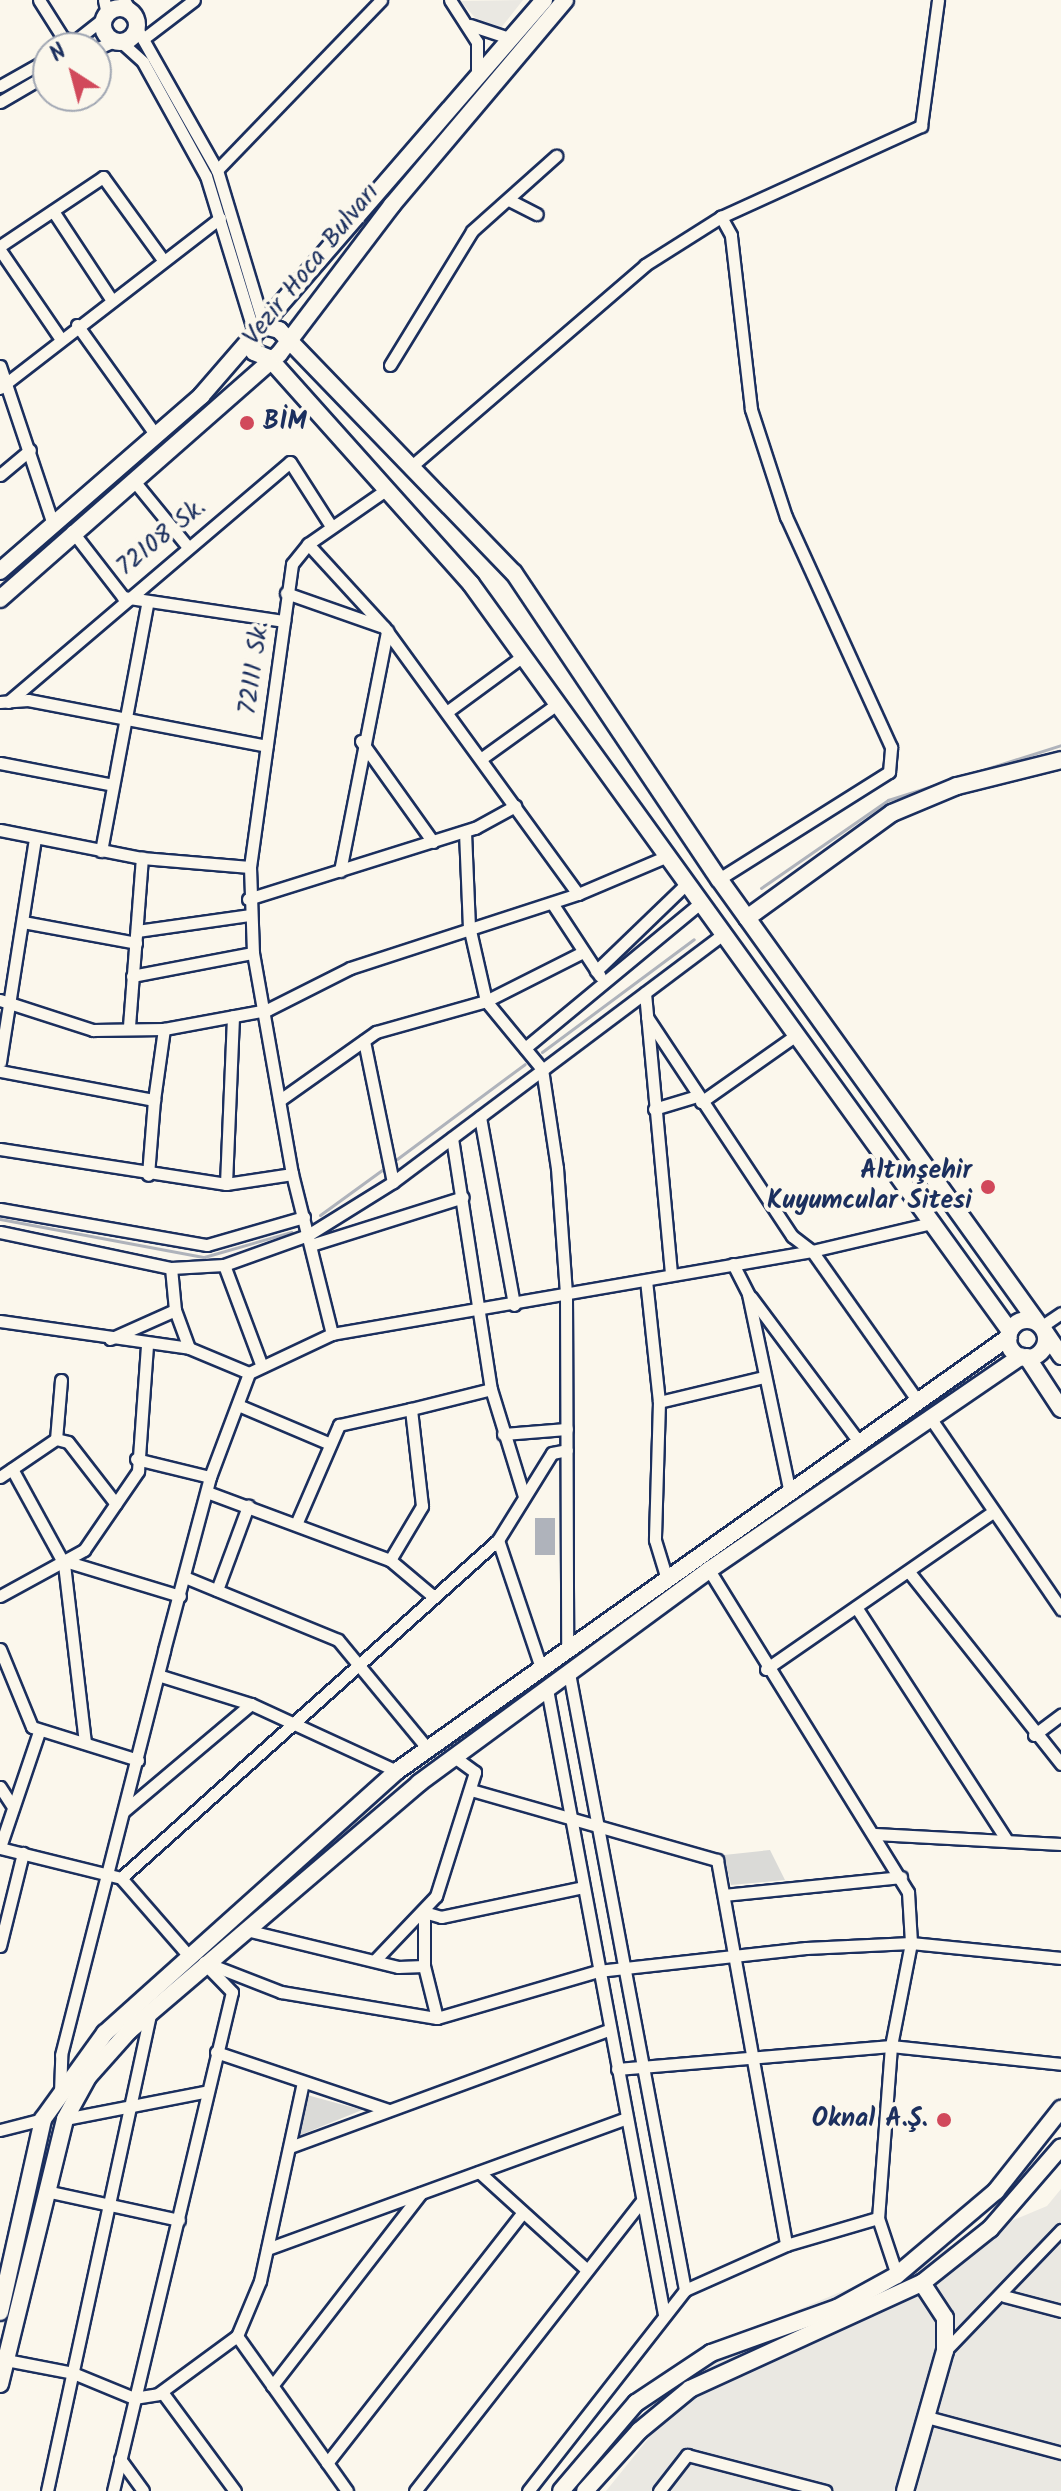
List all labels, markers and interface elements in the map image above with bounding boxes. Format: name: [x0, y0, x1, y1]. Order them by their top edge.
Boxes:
north arrow: [32, 32, 112, 112]
text: N: [43, 36, 75, 72]
street label: Vezir Hoca Bulvarı: [237, 178, 387, 352]
place label: BİM: [263, 407, 307, 439]
marker: BİM: [238, 414, 256, 432]
street label: 72108 Sk.: [111, 492, 213, 584]
street label: 72111 Sk.: [233, 619, 277, 717]
place label: Altınşehir Kuyumcular Sitesi: [767, 1156, 972, 1218]
marker: Altınşehir Kuyumcular Sitesi: [979, 1178, 997, 1196]
place label: Oknal A.Ş.: [812, 2104, 928, 2136]
marker: Oknal A.Ş.: [935, 2111, 953, 2129]

